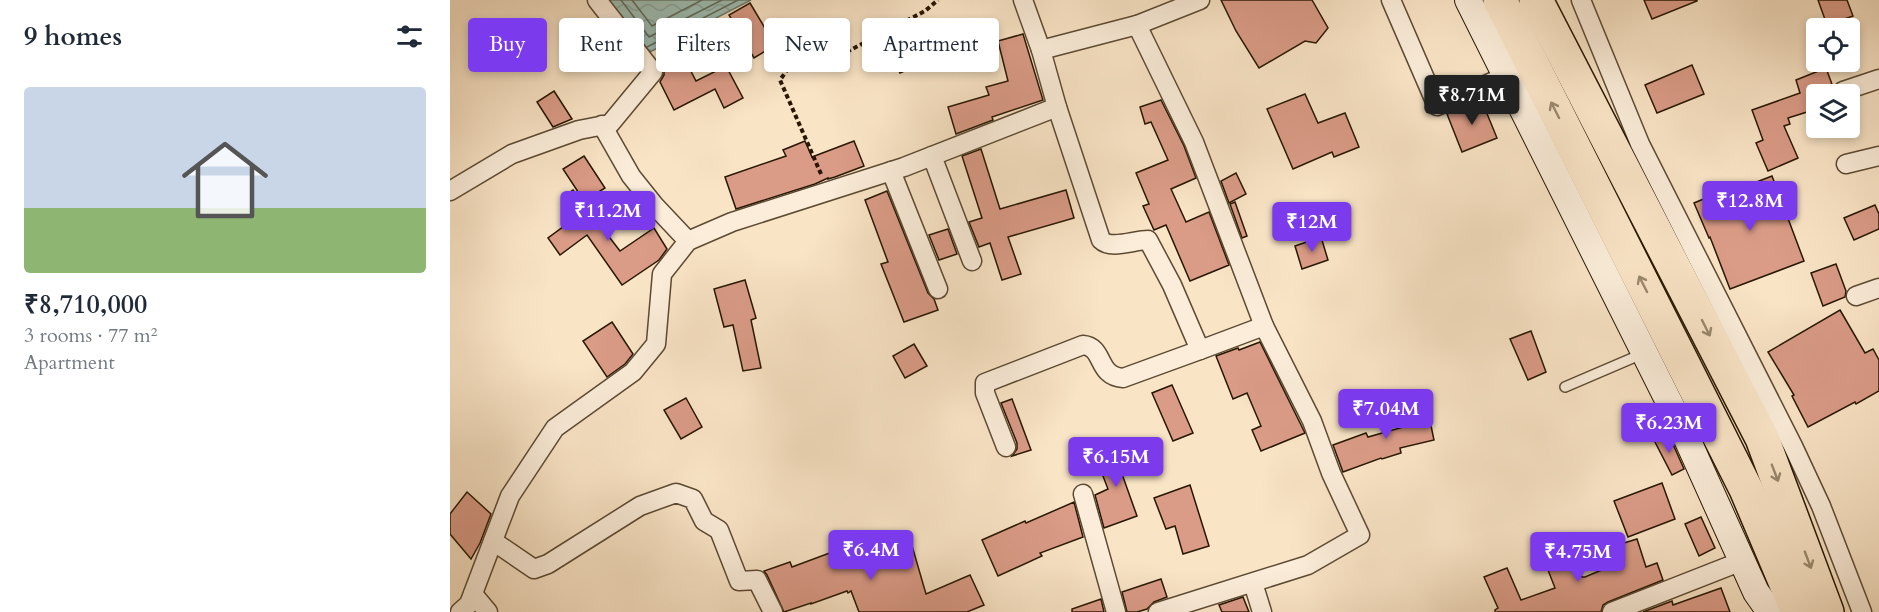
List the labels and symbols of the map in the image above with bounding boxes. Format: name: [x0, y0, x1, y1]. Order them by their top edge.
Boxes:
pin: ₹8.71M: [1423, 75, 1521, 126]
one-way arrow: [1549, 101, 1561, 119]
pin: ₹12.8M: [1701, 181, 1799, 232]
pin: ₹11.2M: [559, 191, 657, 242]
pin: ₹12M: [1276, 202, 1348, 253]
one-way arrow: [1637, 275, 1649, 293]
one-way arrow: [1700, 319, 1712, 337]
pin: ₹7.04M: [1337, 389, 1435, 440]
pin: ₹6.23M: [1620, 403, 1718, 454]
pin: ₹6.15M: [1067, 437, 1165, 488]
one-way arrow: [1771, 463, 1782, 482]
pin: ₹6.4M: [829, 530, 913, 581]
pin: ₹4.75M: [1529, 532, 1627, 583]
one-way arrow: [1804, 550, 1815, 568]

